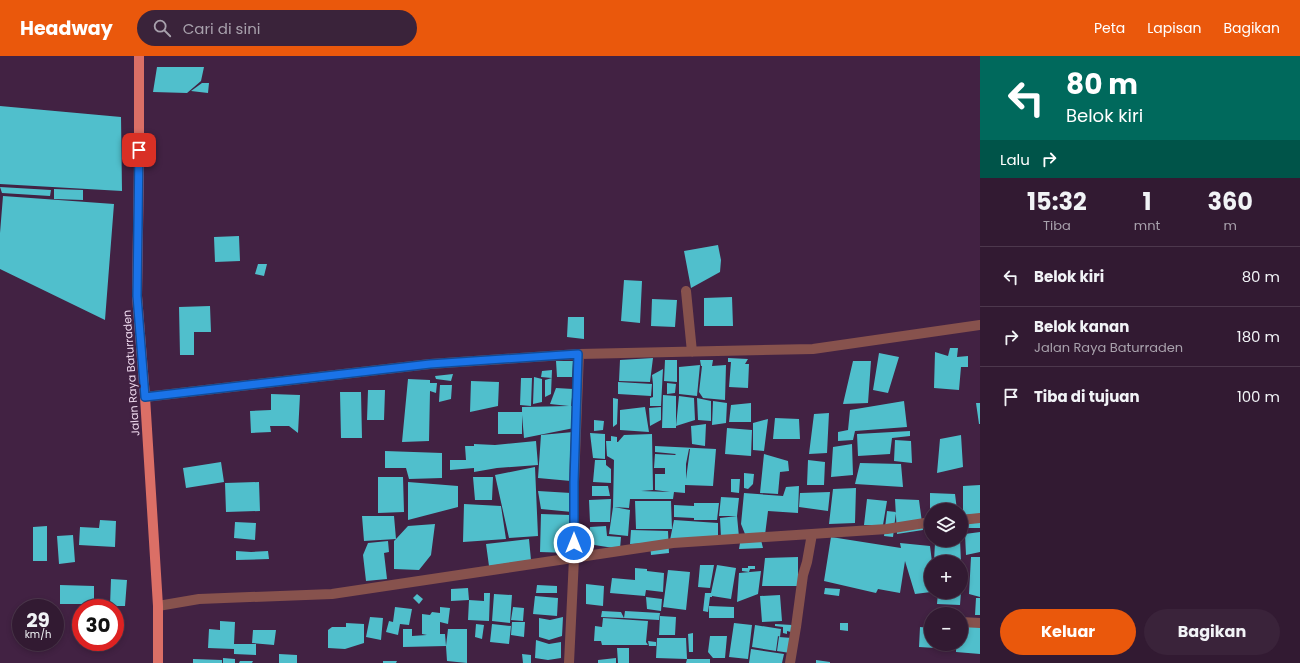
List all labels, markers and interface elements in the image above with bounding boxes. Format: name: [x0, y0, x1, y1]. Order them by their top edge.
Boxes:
search box: [137, 10, 417, 46]
text: Headway: [20, 15, 113, 42]
icon: search: [151, 17, 173, 39]
text: Cari di sini: [183, 18, 260, 39]
text: Peta: [1094, 18, 1125, 38]
text: Lapisan: [1147, 18, 1201, 38]
text: Bagikan: [1223, 18, 1280, 38]
text: 80 m: [1066, 65, 1138, 104]
icon: left: [1000, 72, 1052, 124]
text: Belok kiri: [1066, 103, 1143, 128]
pin: [122, 133, 156, 167]
icon: arrive: [128, 139, 150, 161]
icon: right: [1038, 148, 1060, 170]
text: Lalu: [1000, 149, 1030, 170]
text: 15:32: [1027, 185, 1087, 218]
text: 1: [1143, 185, 1152, 218]
text: 360: [1207, 185, 1253, 218]
text: Tiba: [1043, 216, 1071, 235]
text: mnt: [1134, 216, 1160, 235]
text: m: [1223, 216, 1237, 235]
icon: left: [1000, 266, 1022, 288]
text: Belok kiri: [1034, 266, 1104, 287]
text: 80 m: [1242, 266, 1280, 287]
street label: Jalan Raya Baturraden: [119, 309, 143, 437]
text: Belok kanan: [1034, 316, 1129, 337]
icon: right: [1000, 326, 1022, 348]
text: 180 m: [1237, 326, 1280, 347]
text: Jalan Raya Baturraden: [1034, 338, 1183, 357]
icon: arrive: [1000, 386, 1022, 408]
text: Tiba di tujuan: [1034, 386, 1140, 407]
text: 100 m: [1237, 386, 1280, 407]
map controls: [924, 503, 968, 651]
button: layers: [924, 503, 968, 547]
position arrow: [553, 522, 595, 564]
button: +: [924, 555, 968, 599]
speed limit sign: 30: [72, 599, 124, 651]
text: 29: [26, 606, 50, 634]
button: −: [924, 607, 968, 651]
button: Keluar: [1000, 609, 1136, 655]
button: Bagikan: [1144, 609, 1280, 655]
text: km/h: [25, 627, 51, 642]

